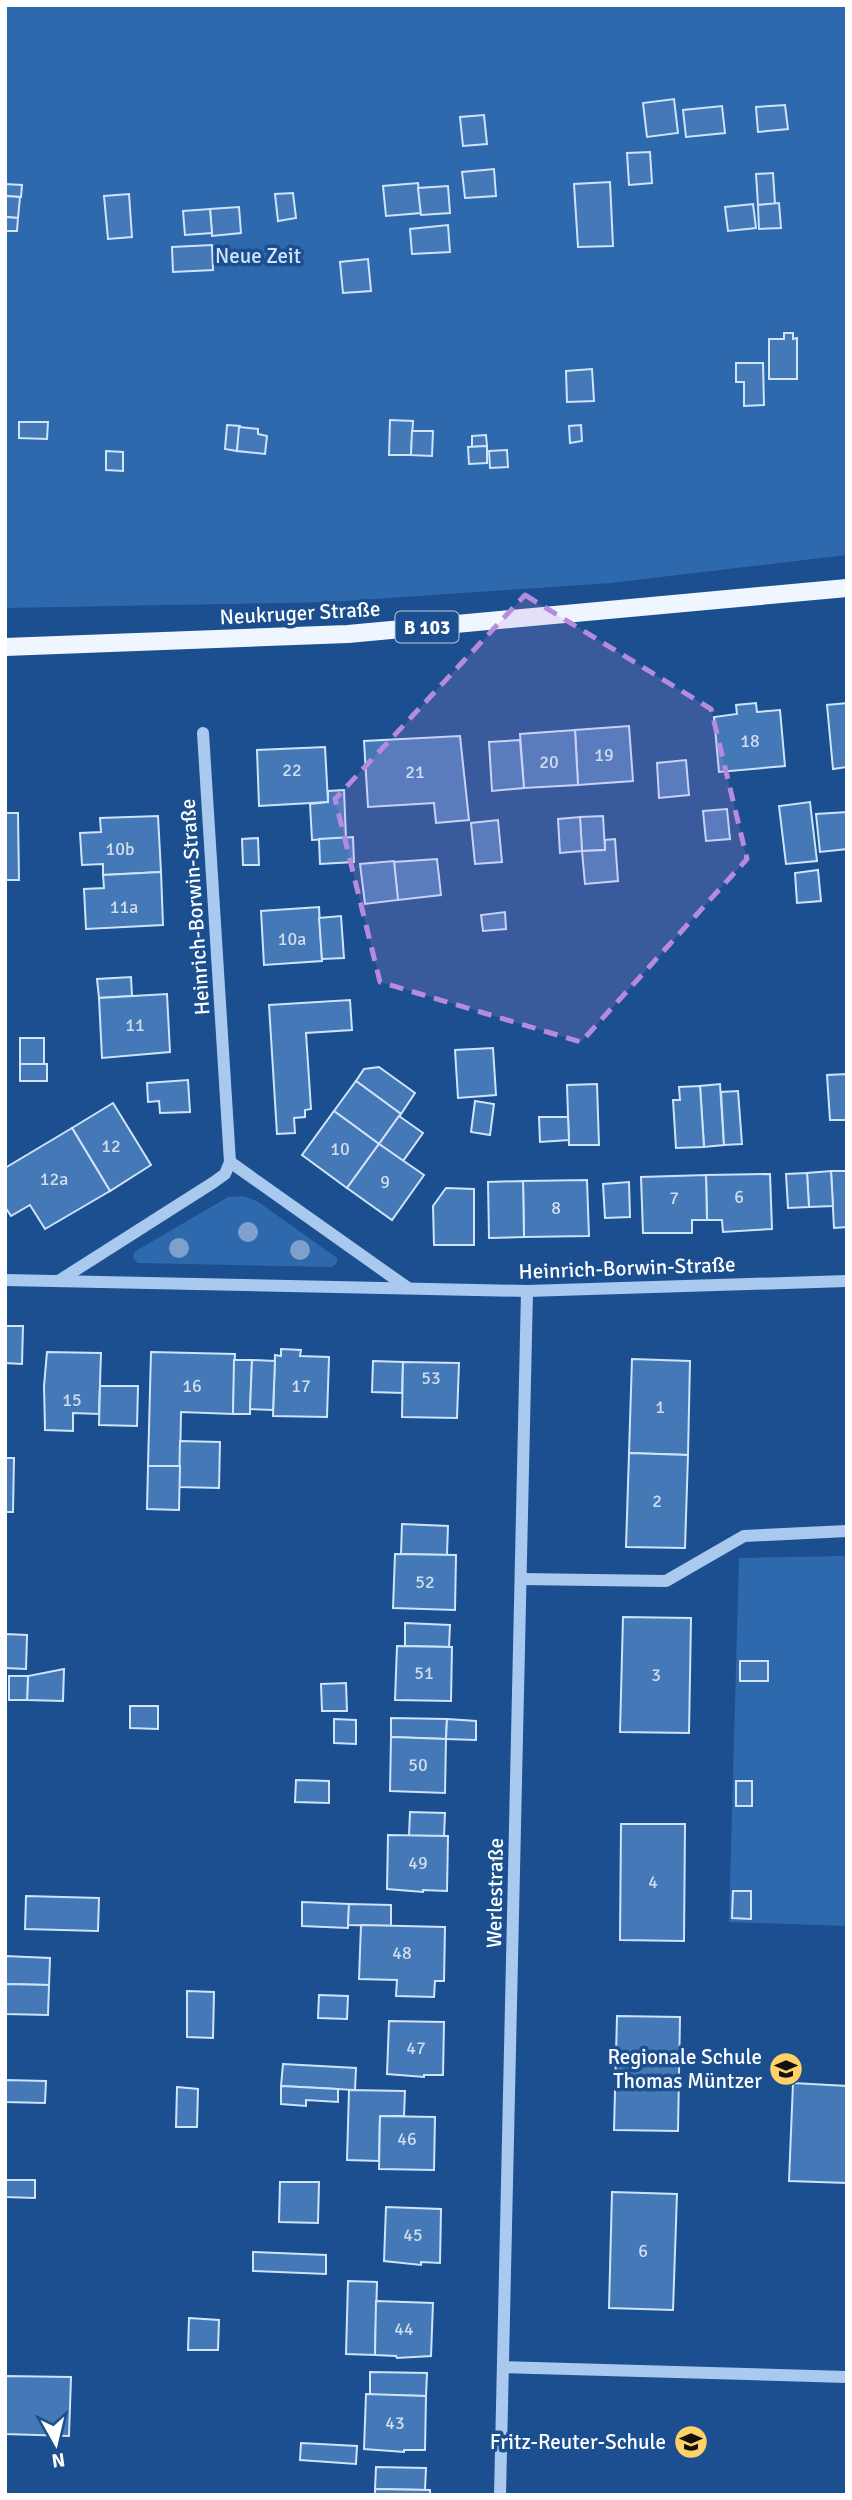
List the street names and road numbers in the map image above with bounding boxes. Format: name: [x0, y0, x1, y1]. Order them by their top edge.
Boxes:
street label: Neukruger Straße: [219, 596, 381, 630]
road number: B 103: [396, 612, 458, 642]
street label: Heinrich-Borwin-Straße: [174, 798, 216, 1016]
street label: Heinrich-Borwin-Straße: [518, 1251, 736, 1285]
street label: Werlestraße: [481, 1838, 509, 1948]

